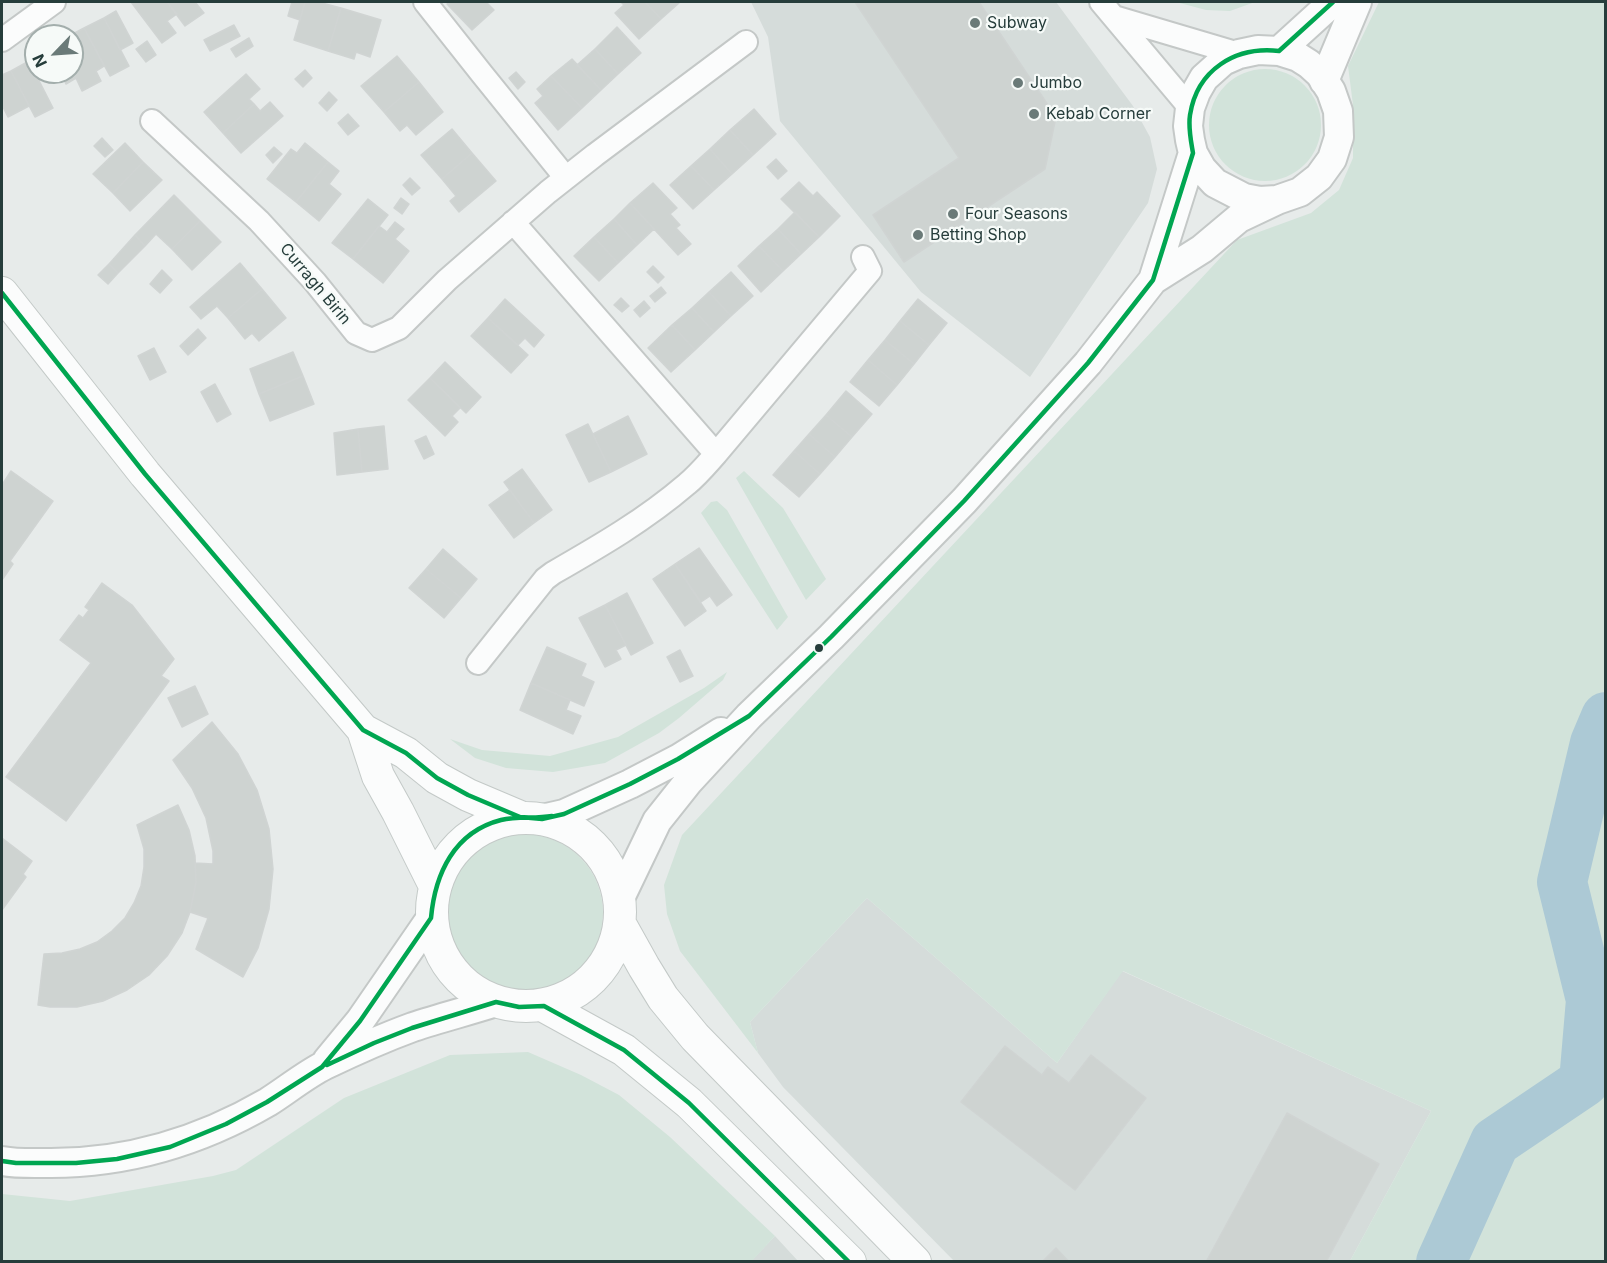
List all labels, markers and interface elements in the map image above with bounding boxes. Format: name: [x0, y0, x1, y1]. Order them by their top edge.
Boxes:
place label: Subway: [987, 13, 1047, 33]
marker: Subway: [968, 16, 982, 30]
north arrow: [24, 24, 84, 84]
text: N: [28, 51, 51, 71]
place label: Jumbo: [1030, 73, 1082, 93]
marker: Jumbo: [1011, 76, 1025, 90]
place label: Kebab Corner: [1046, 104, 1151, 124]
marker: Kebab Corner: [1027, 107, 1041, 121]
place label: Four Seasons: [965, 204, 1068, 224]
marker: Four Seasons: [946, 207, 960, 221]
place label: Betting Shop: [930, 225, 1027, 245]
marker: Betting Shop: [911, 228, 925, 242]
street label: Curragh Birin: [275, 239, 355, 329]
unlabelled marker: [813, 642, 825, 654]

